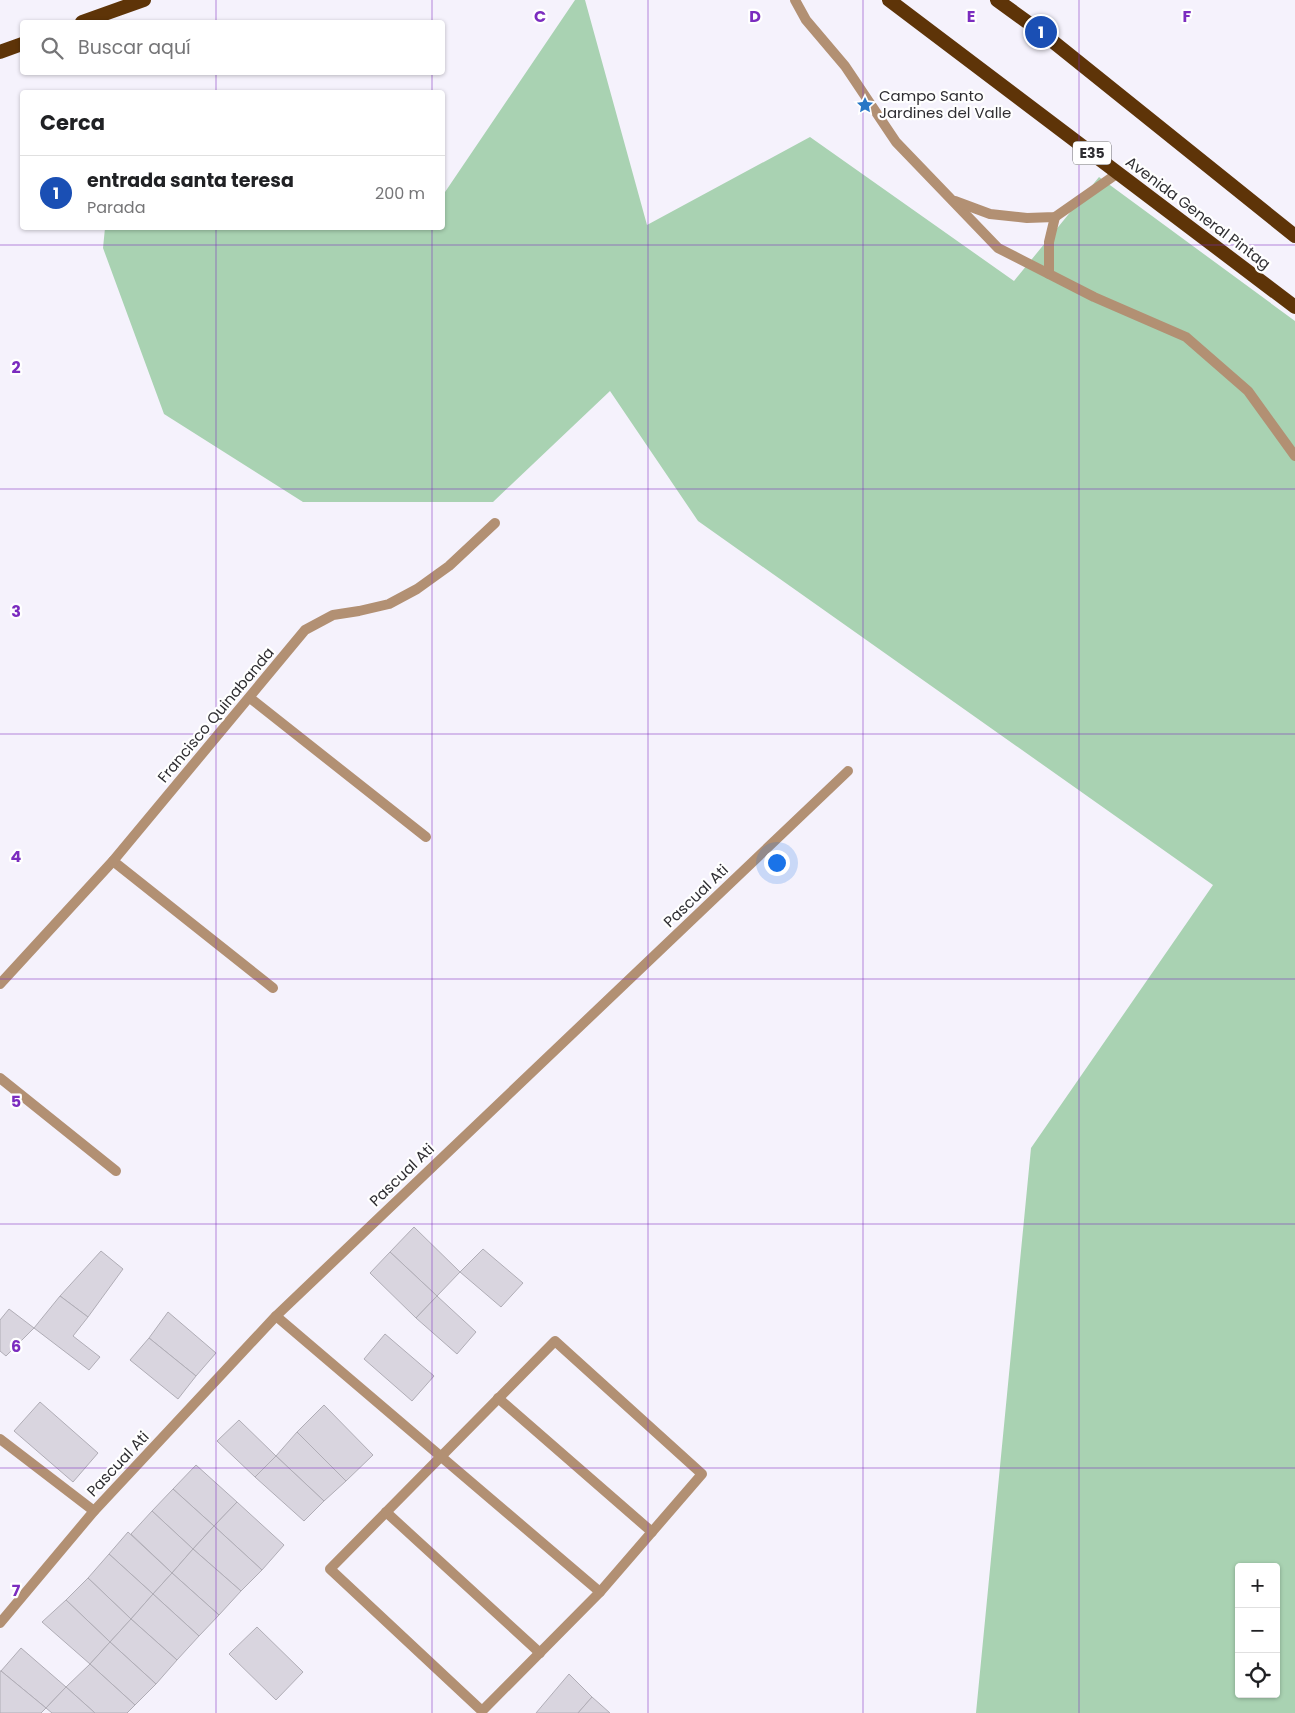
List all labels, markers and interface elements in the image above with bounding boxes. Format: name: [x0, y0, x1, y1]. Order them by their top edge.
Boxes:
text: C: [534, 5, 546, 28]
text: D: [749, 5, 761, 28]
text: E: [967, 5, 975, 28]
text: F: [1183, 5, 1192, 28]
pin: 1: [1025, 13, 1057, 51]
search box: [20, 20, 445, 75]
icon: search: [38, 34, 66, 62]
text: Buscar aquí: [78, 34, 191, 61]
place label: Campo Santo Jardines del Valle: [879, 85, 1011, 123]
place icon: Campo Santo Jardines del Valle: [855, 95, 875, 115]
text: Cerca: [40, 108, 105, 137]
road number: E35: [1073, 142, 1111, 164]
street label: Avenida General Pintag: [1122, 151, 1275, 274]
text: entrada santa teresa: [87, 167, 294, 194]
text: 1: [53, 182, 59, 205]
text: 200 m: [375, 182, 425, 205]
text: Parada: [87, 196, 146, 219]
text: 2: [11, 356, 21, 379]
text: 3: [11, 600, 21, 623]
street label: Francisco Quinabanda: [153, 642, 279, 787]
text: 4: [11, 845, 22, 868]
your location: [764, 850, 790, 876]
street label: Pascual Ati: [659, 859, 733, 932]
text: 5: [11, 1090, 21, 1113]
street label: Pascual Ati: [365, 1138, 439, 1211]
text: 6: [11, 1335, 21, 1358]
street label: Pascual Ati: [82, 1426, 153, 1501]
map controls: [1235, 1563, 1280, 1698]
button: +: [1235, 1563, 1280, 1608]
text: 7: [12, 1579, 21, 1602]
button: −: [1235, 1608, 1280, 1653]
button: locate: [1235, 1653, 1280, 1698]

